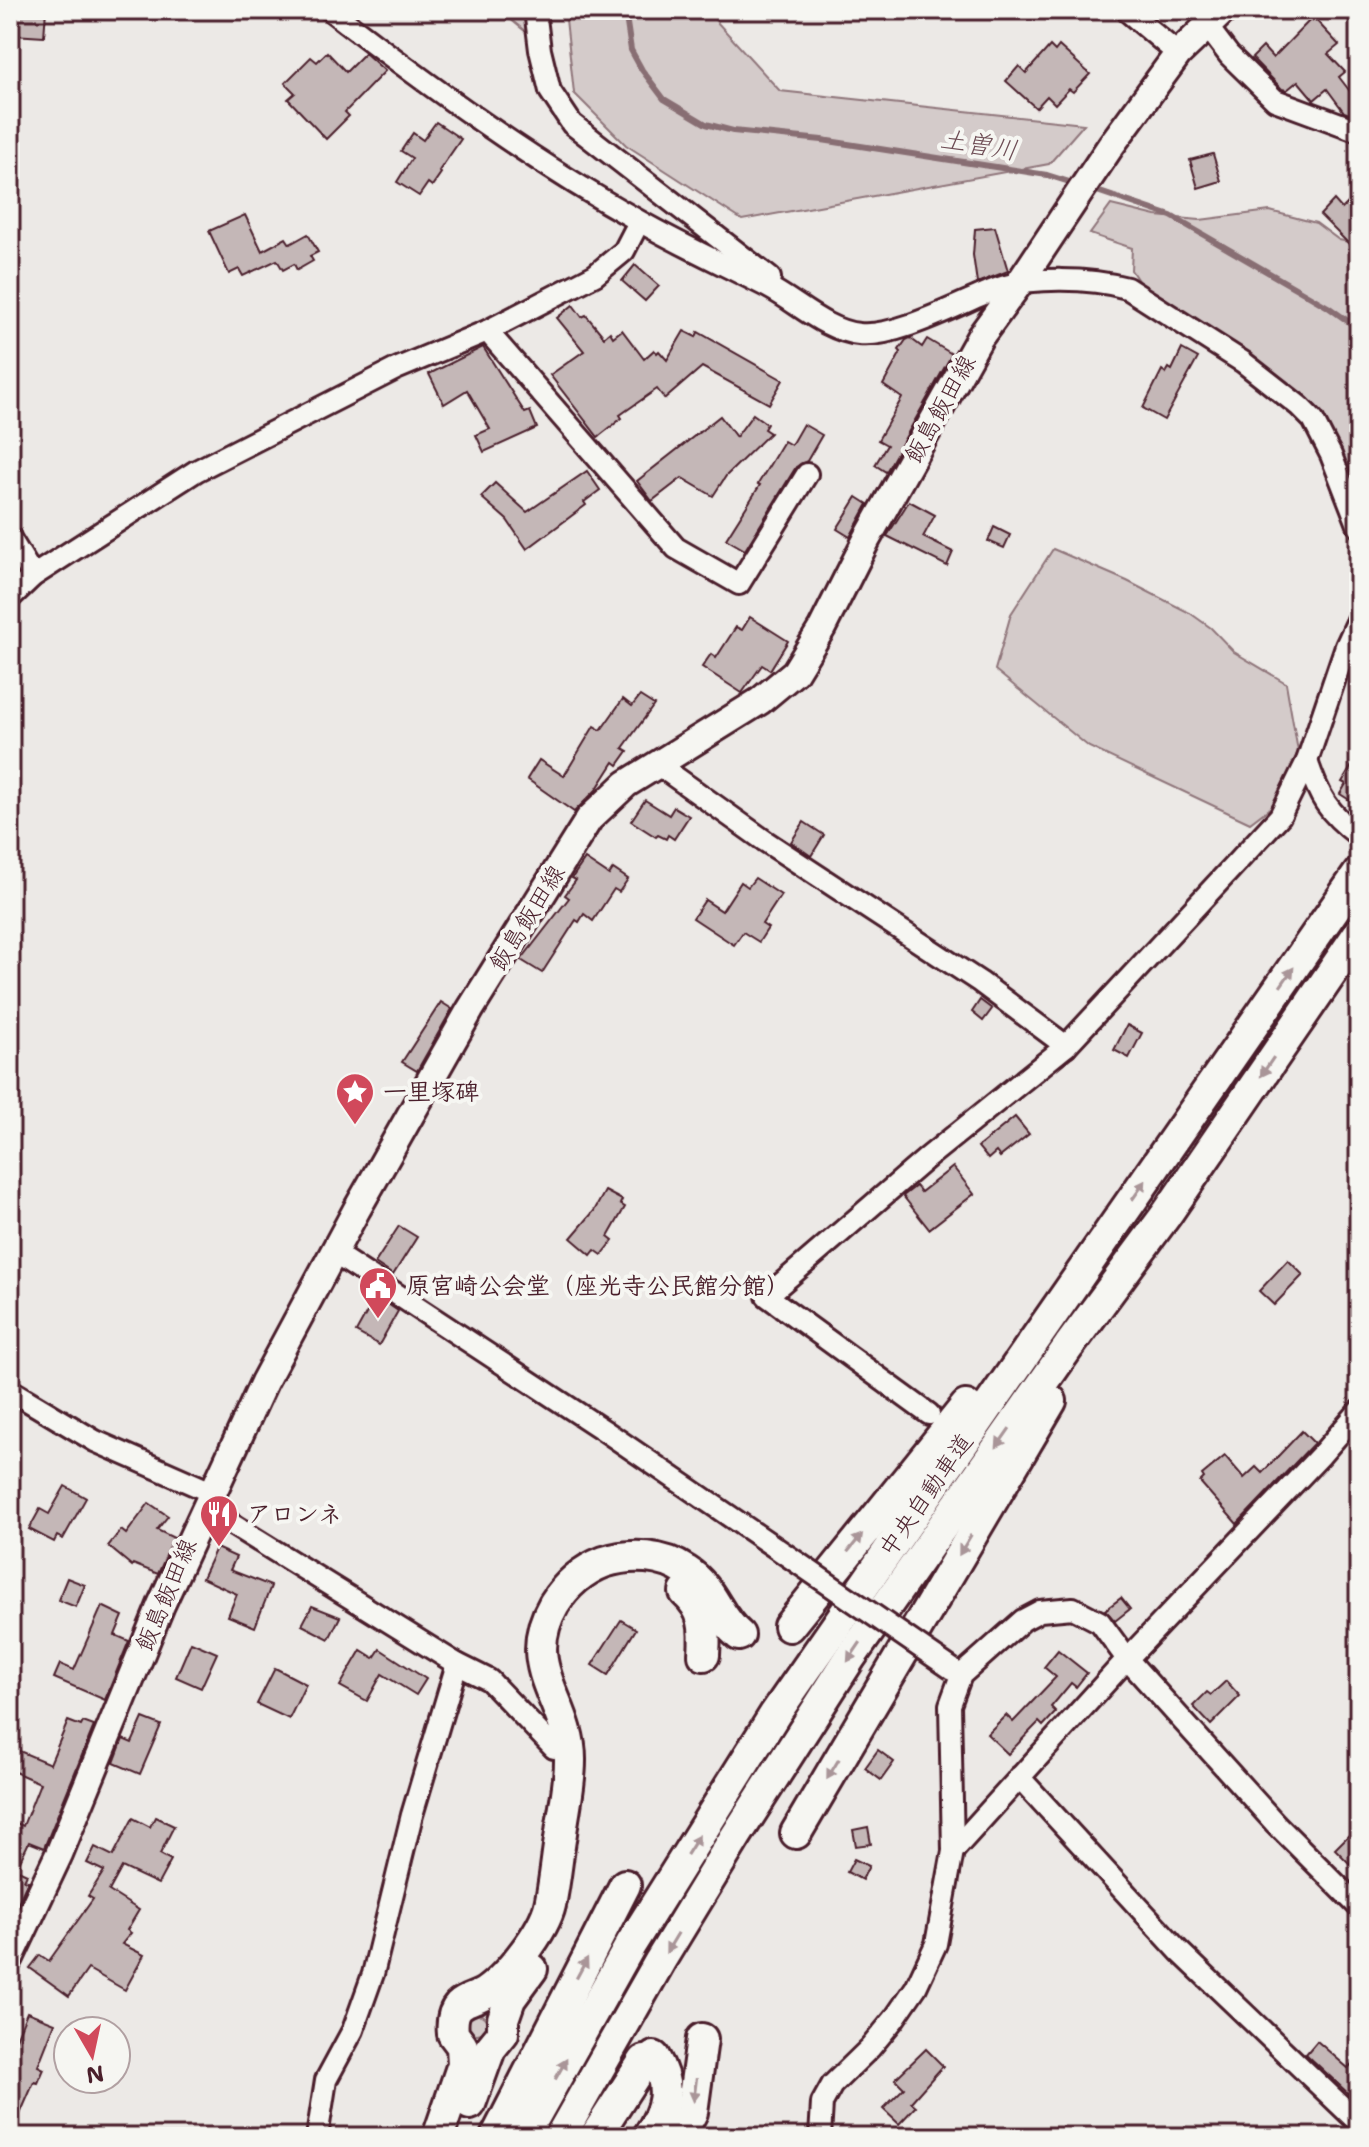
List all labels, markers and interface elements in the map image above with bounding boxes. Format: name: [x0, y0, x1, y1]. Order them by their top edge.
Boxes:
water label: 土曽川: [938, 121, 1020, 167]
street label: 飯島飯田線: [897, 349, 983, 469]
street label: 飯島飯田線: [482, 859, 572, 977]
one-way arrow: [1279, 966, 1294, 987]
one-way arrow: [1260, 1056, 1275, 1077]
place icon: 一里塚碑: [334, 1071, 376, 1126]
place label: 一里塚碑: [383, 1076, 479, 1108]
one-way arrow: [1131, 1180, 1146, 1201]
public building icon: 原宮崎公会堂（座光寺公民館分館）: [357, 1265, 399, 1320]
place label: 原宮崎公会堂（座光寺公民館分館）: [406, 1270, 790, 1302]
street label: 中央自動車道: [872, 1427, 980, 1563]
one-way arrow: [996, 1428, 1011, 1449]
restaurant icon: アロンネ: [198, 1493, 240, 1548]
place label: アロンネ: [247, 1498, 343, 1530]
one-way arrow: [847, 1533, 863, 1553]
street label: 飯島飯田線: [128, 1534, 204, 1656]
one-way arrow: [959, 1534, 973, 1556]
one-way arrow: [847, 1641, 862, 1662]
one-way arrow: [826, 1758, 840, 1780]
one-way arrow: [685, 1834, 699, 1856]
one-way arrow: [665, 1932, 679, 1954]
one-way arrow: [575, 1956, 588, 1979]
north arrow: [52, 2015, 132, 2095]
one-way arrow: [554, 2058, 568, 2080]
text: N: [84, 2059, 106, 2090]
one-way arrow: [688, 2077, 701, 2102]

